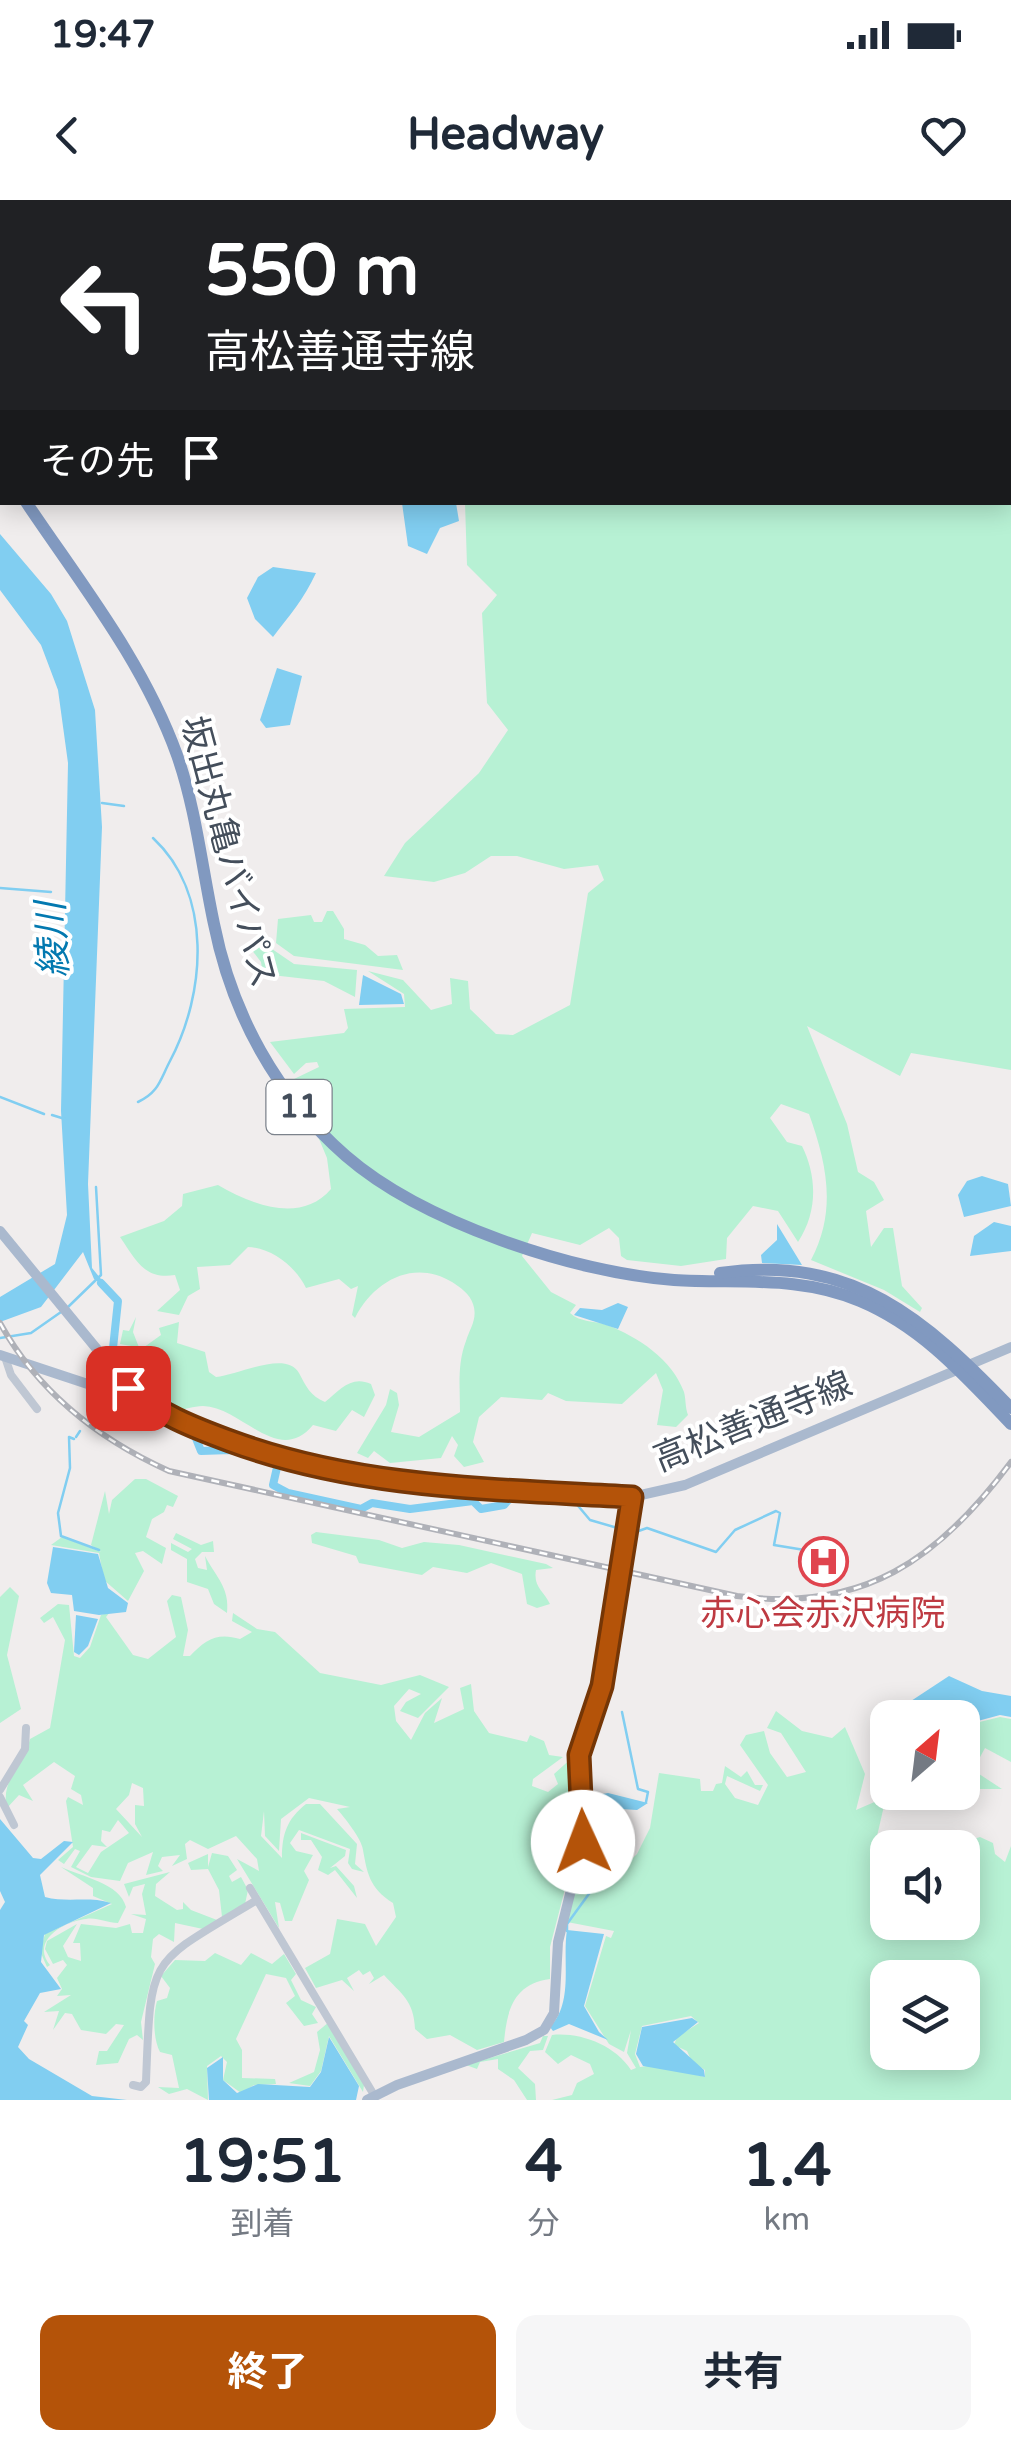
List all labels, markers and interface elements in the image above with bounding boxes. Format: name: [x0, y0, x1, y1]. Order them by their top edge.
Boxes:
text: 19:47: [50, 12, 155, 58]
icon: back: [40, 108, 95, 163]
text: Headway: [407, 108, 604, 162]
icon: heart: [916, 108, 971, 163]
text: 550 m: [205, 230, 419, 314]
icon: left: [40, 240, 170, 370]
text: 高松善通寺線: [205, 326, 475, 380]
icon: arrive: [174, 430, 229, 485]
text: その先: [40, 439, 154, 485]
street label: 坂出丸亀バイパス: [172, 712, 284, 992]
water label: 綾川: [28, 897, 78, 979]
road number: 11: [266, 1080, 332, 1134]
pin: [86, 1346, 171, 1431]
icon: arrive: [101, 1361, 156, 1416]
street label: 高松善通寺線: [648, 1363, 858, 1481]
hospital icon: 赤心会赤沢病院: [797, 1536, 849, 1588]
place label: 赤心会赤沢病院: [700, 1593, 946, 1635]
north arrow: [870, 1700, 980, 1810]
map controls: [870, 1700, 980, 2070]
position arrow: [531, 1790, 635, 1894]
button: sound: [870, 1830, 980, 1940]
button: layers: [870, 1960, 980, 2070]
text: 19:51: [179, 2126, 346, 2198]
text: 4: [525, 2126, 563, 2198]
text: 1.4: [742, 2130, 832, 2202]
text: km: [763, 2201, 810, 2239]
text: 到着: [230, 2205, 294, 2243]
text: 分: [528, 2205, 560, 2243]
button: 終了: [40, 2315, 496, 2430]
button: 共有: [516, 2315, 971, 2430]

